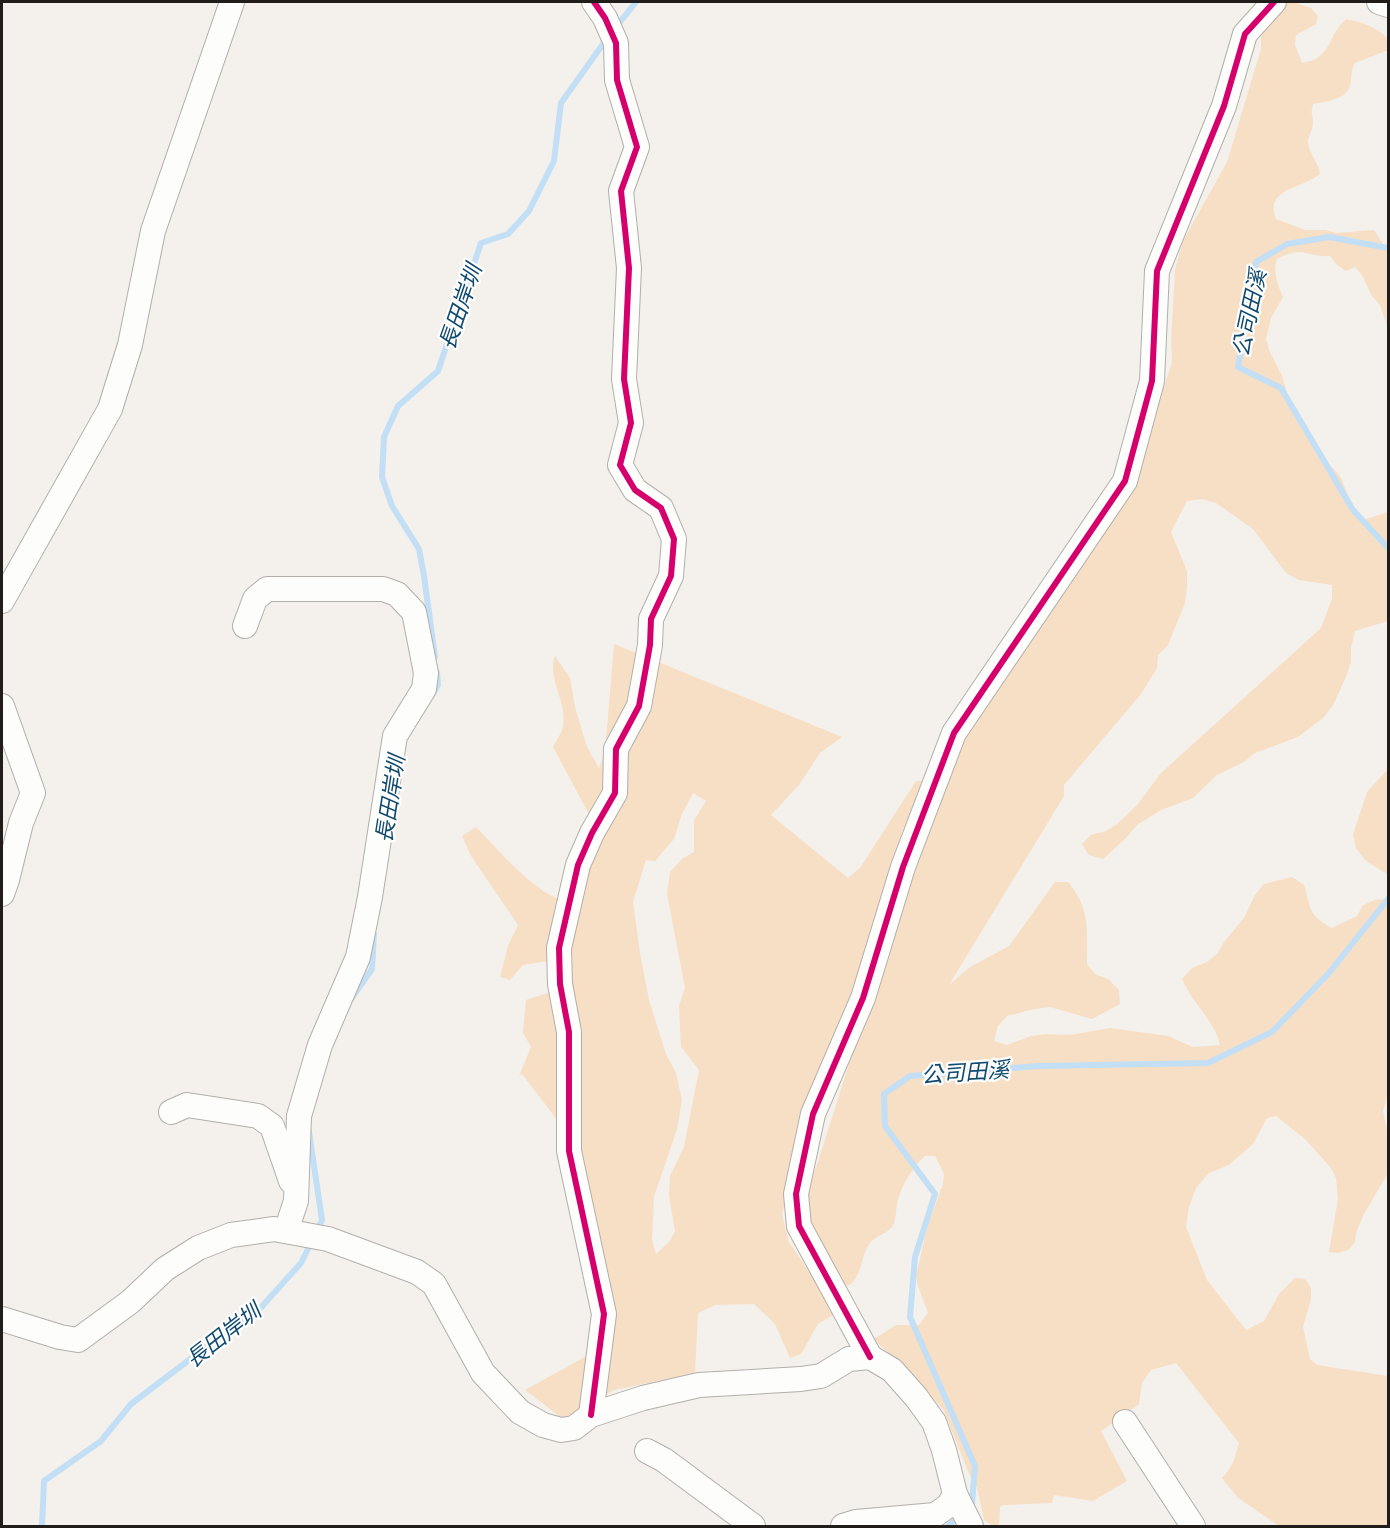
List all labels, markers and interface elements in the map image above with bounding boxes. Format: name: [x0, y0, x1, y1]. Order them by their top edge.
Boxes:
water label: 長田岸圳: [432, 258, 489, 353]
water label: 公司田溪: [1226, 264, 1272, 359]
water label: 長田岸圳: [369, 750, 411, 845]
water label: 公司田溪: [920, 1055, 1013, 1089]
water label: 長田岸圳: [180, 1295, 269, 1373]

